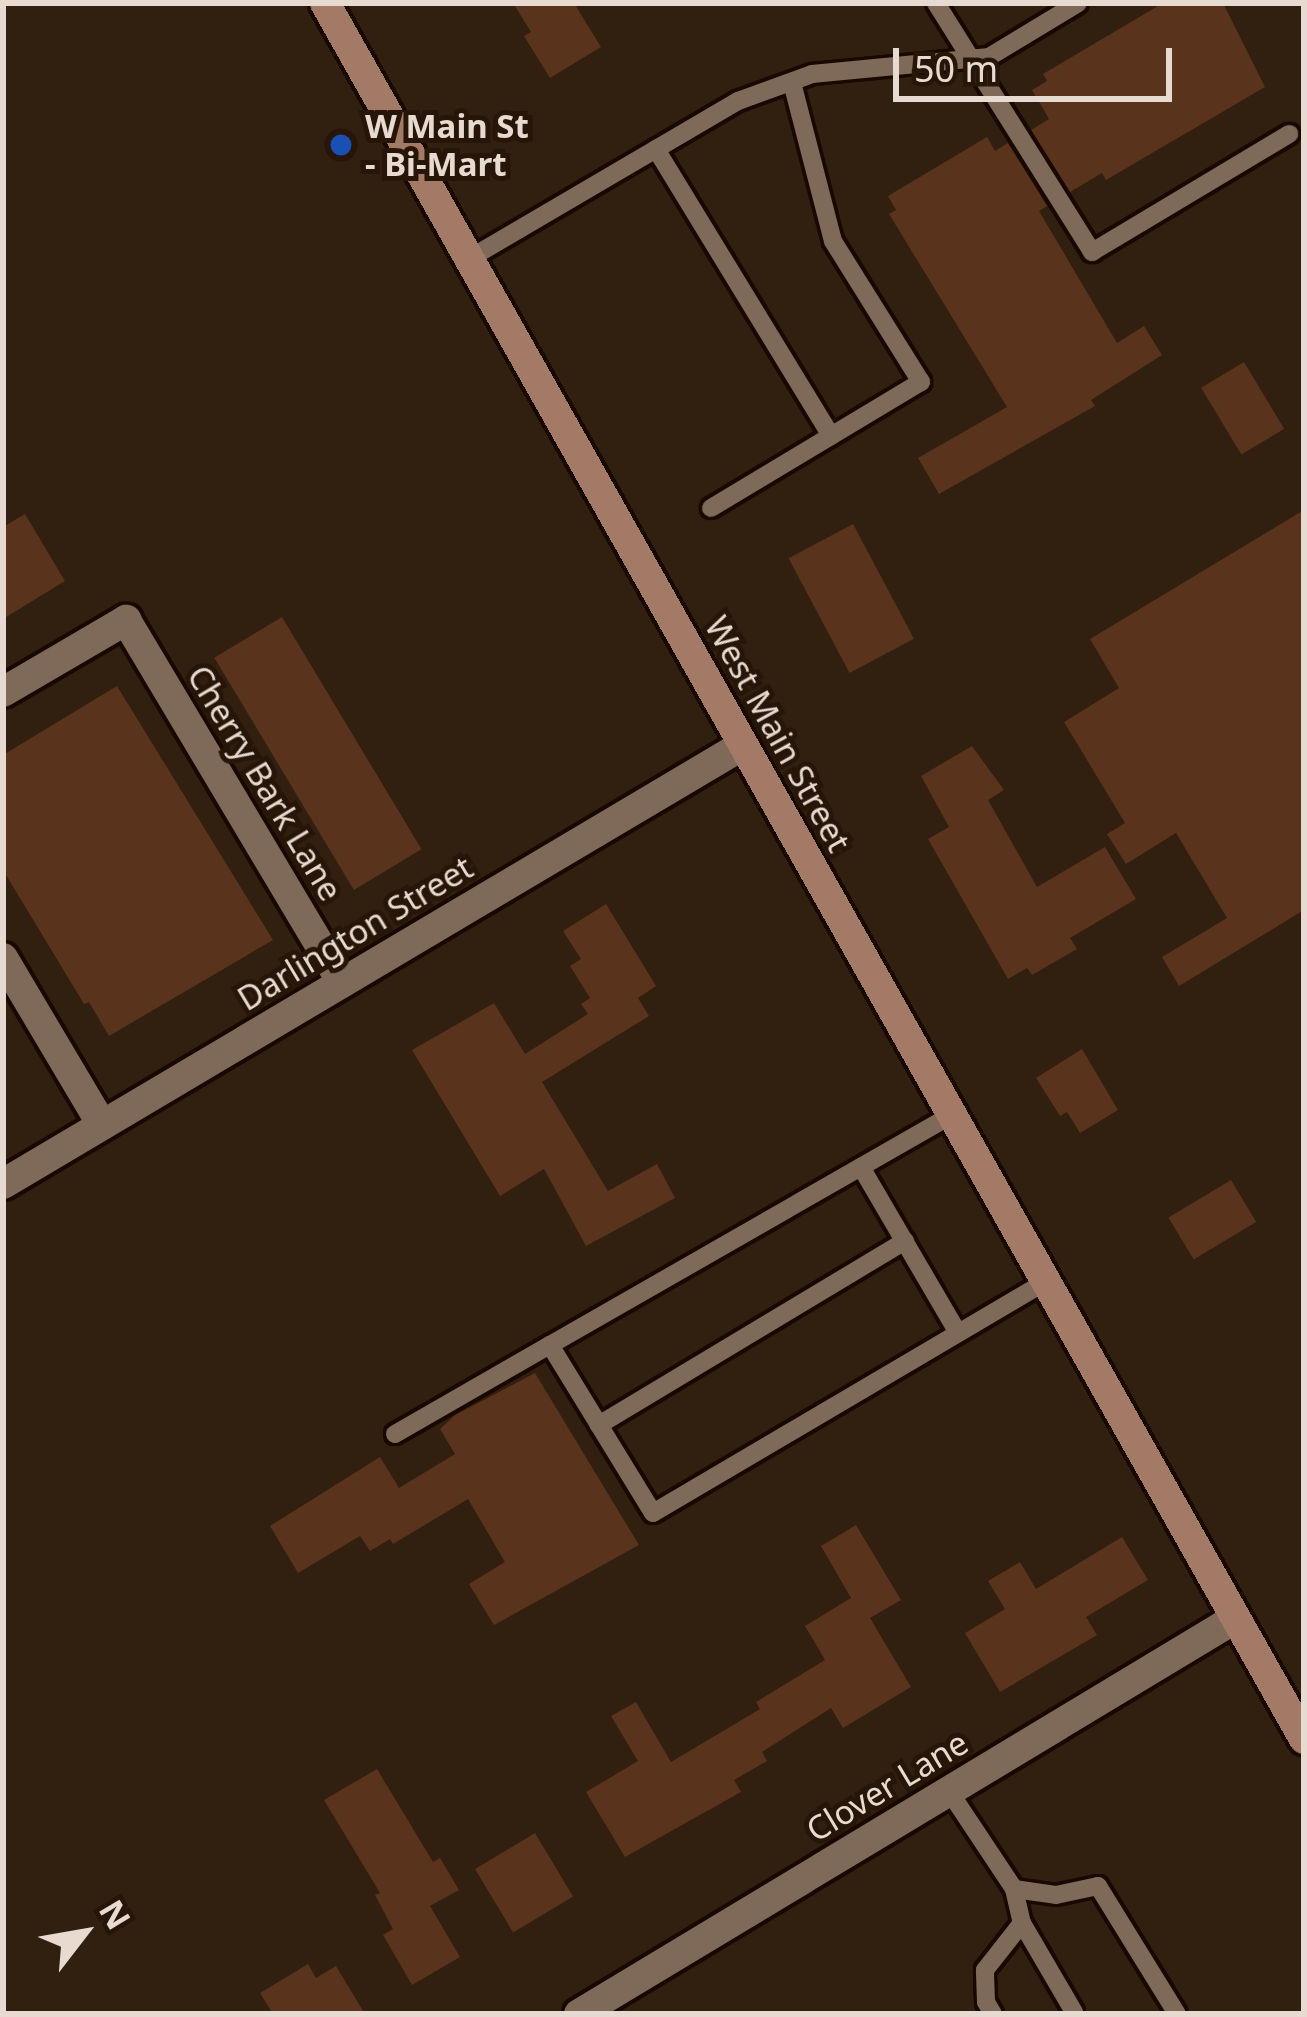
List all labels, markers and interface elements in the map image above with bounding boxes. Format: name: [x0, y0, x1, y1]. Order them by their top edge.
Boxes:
scale bar: [899, 24, 1178, 98]
text: 50 m: [914, 44, 998, 93]
place label: W Main St - Bi-Mart: [365, 106, 529, 184]
marker: W Main St - Bi-Mart: [328, 132, 354, 158]
street label: West Main Street: [697, 609, 859, 859]
street label: Cherry Bark Lane: [179, 658, 351, 908]
street label: Darlington Street: [230, 847, 480, 1019]
street label: Clover Lane: [799, 1722, 975, 1850]
north arrow: [24, 1873, 144, 1993]
text: N: [89, 1891, 141, 1937]

